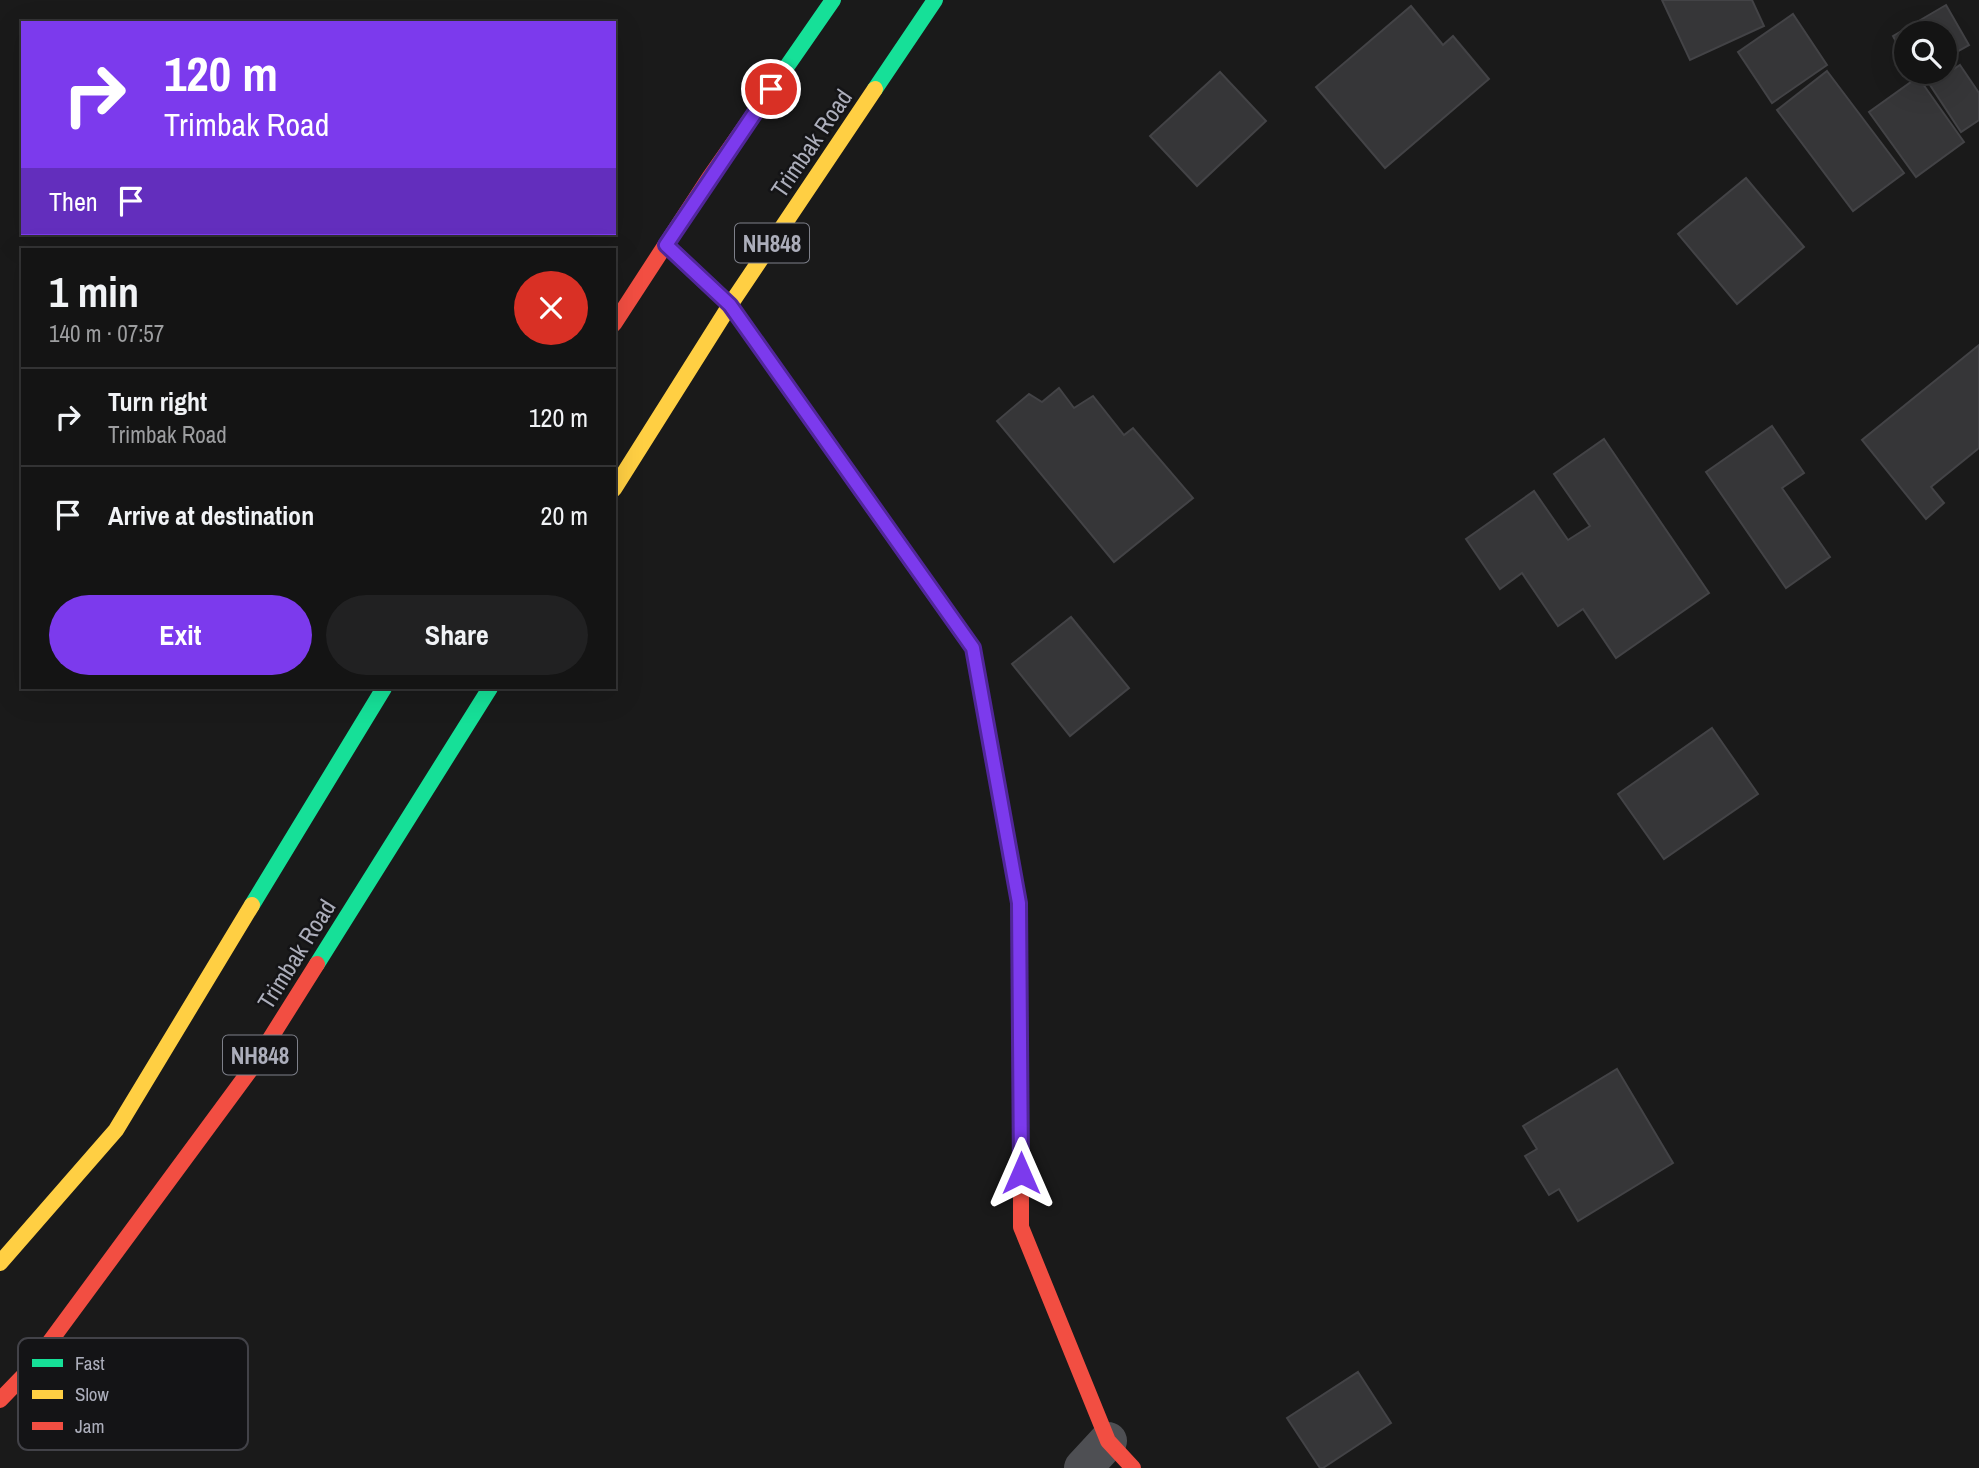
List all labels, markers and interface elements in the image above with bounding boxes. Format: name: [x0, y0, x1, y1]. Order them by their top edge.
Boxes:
map controls: [1894, 21, 1957, 84]
button: search: [1894, 21, 1957, 84]
text: 120 m: [164, 40, 278, 106]
icon: right: [49, 49, 140, 140]
pin: [741, 59, 801, 119]
icon: arrive: [752, 70, 790, 108]
street label: Trimbak Road: [763, 83, 859, 203]
text: Trimbak Road: [164, 103, 329, 146]
icon: arrive: [112, 182, 150, 220]
text: Then: [49, 184, 98, 219]
road number: NH848: [735, 224, 809, 262]
text: 1 min: [49, 264, 139, 320]
button: close: [514, 271, 588, 345]
text: 140 m · 07:57: [49, 318, 164, 349]
text: Turn right: [108, 384, 207, 419]
icon: right: [49, 398, 87, 436]
text: 120 m: [529, 400, 588, 435]
text: Trimbak Road: [108, 419, 227, 450]
icon: arrive: [49, 496, 87, 534]
text: Arrive at destination: [108, 498, 314, 533]
text: 20 m: [541, 498, 588, 533]
button: Exit: [49, 595, 312, 675]
button: Share: [326, 595, 588, 675]
street label: Trimbak Road: [250, 893, 342, 1015]
road number: NH848: [223, 1036, 297, 1074]
position arrow: [984, 1136, 1058, 1210]
legend: [18, 1338, 248, 1450]
text: Fast: [75, 1350, 105, 1376]
text: Slow: [75, 1381, 110, 1407]
text: Jam: [75, 1413, 104, 1439]

